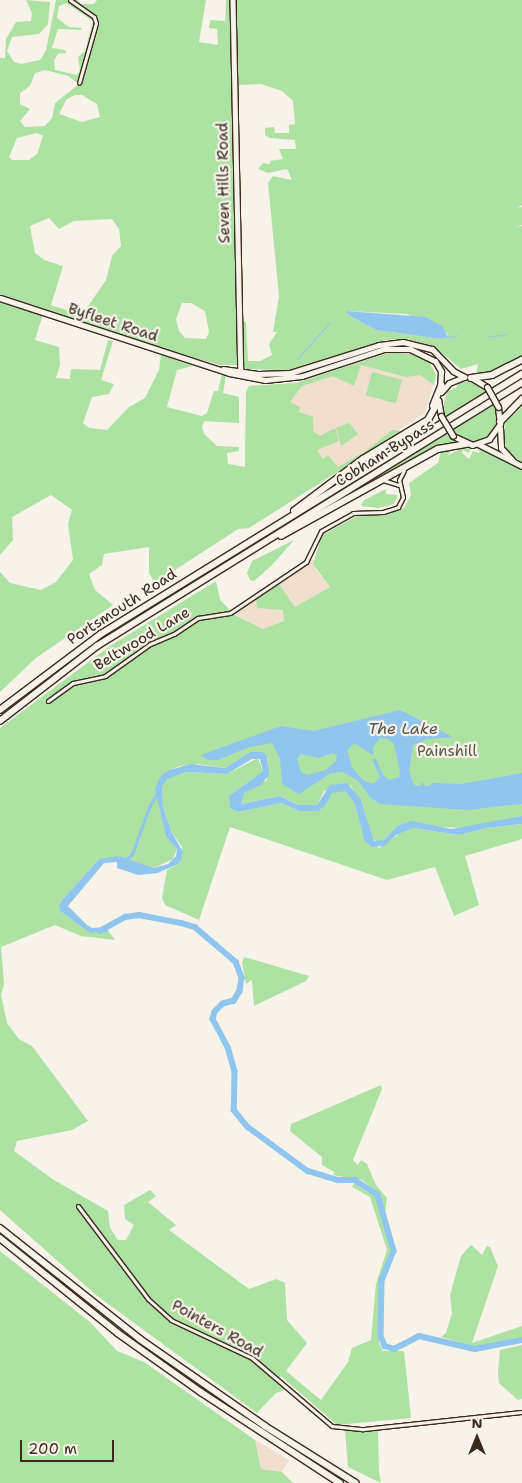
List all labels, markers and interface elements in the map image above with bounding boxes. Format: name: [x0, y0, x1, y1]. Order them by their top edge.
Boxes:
street label: Seven Hills Road: [214, 122, 234, 244]
street label: Byfleet Road: [66, 300, 160, 346]
street label: Cobham Bypass: [332, 415, 438, 491]
street label: Portsmouth Road: [64, 565, 180, 649]
street label: Beltwood Lane: [91, 603, 193, 675]
water label: The Lake: [368, 719, 438, 739]
park label: Painshill: [417, 743, 477, 761]
street label: Pointers Road: [168, 1297, 266, 1361]
north arrow: [452, 1413, 502, 1463]
text: N: [471, 1414, 483, 1432]
scale bar: [22, 1430, 116, 1462]
text: 200 m: [28, 1439, 77, 1459]

